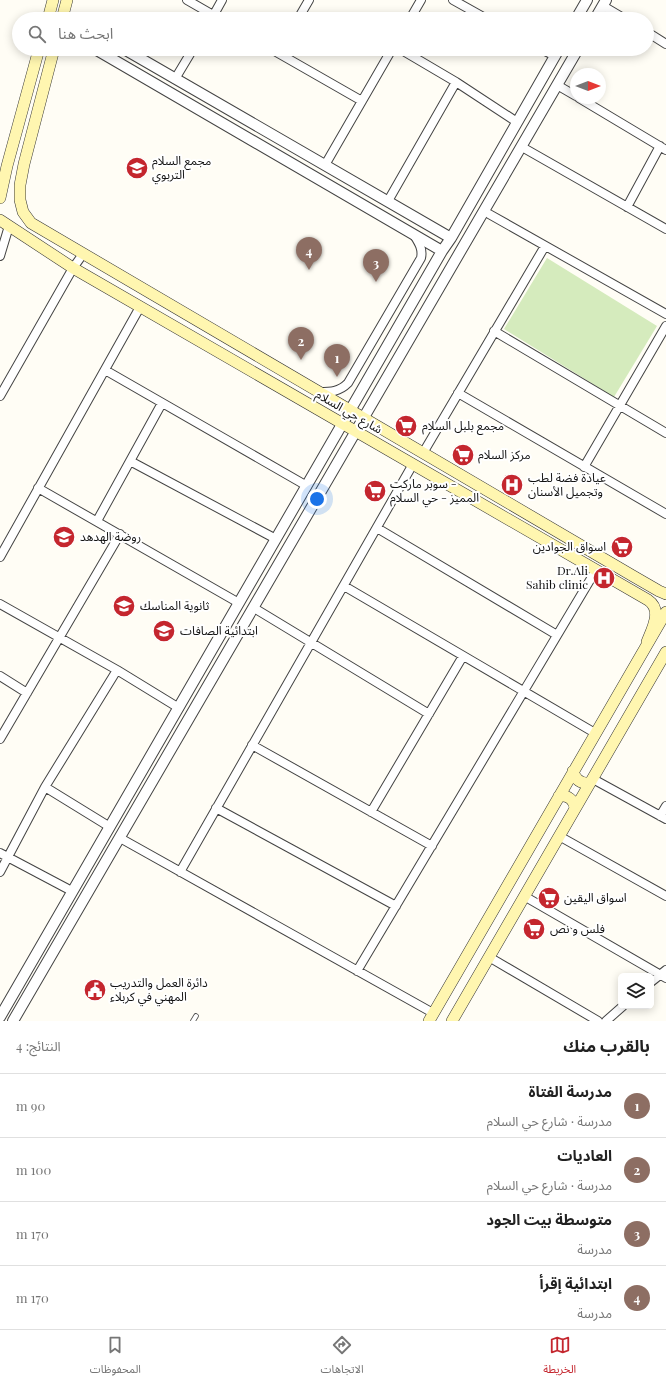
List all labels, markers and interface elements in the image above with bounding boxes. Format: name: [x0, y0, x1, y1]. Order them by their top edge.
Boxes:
search box: [12, 12, 654, 56]
icon: search: [26, 23, 48, 45]
text: ابحث هنا: [58, 23, 113, 43]
north arrow: [570, 68, 606, 104]
place label: مجمع السلام التربوي: [152, 152, 211, 185]
school or university icon: مجمع السلام التربوي: [124, 155, 150, 181]
pin: 4: [296, 237, 322, 270]
pin: 3: [363, 249, 389, 282]
pin: 2: [288, 327, 314, 360]
pin: 1: [324, 344, 350, 377]
street label: شارع حي السلام: [312, 386, 386, 439]
supermarket icon: مجمع بلبل السلام: [393, 413, 419, 439]
place label: مجمع بلبل السلام: [422, 417, 504, 435]
supermarket icon: مركز السلام: [450, 442, 476, 468]
place label: مركز السلام: [478, 446, 530, 464]
place label: عيادة فضة لطب وتجميل الأسنان: [528, 469, 606, 499]
hospital icon: عيادة فضة لطب وتجميل الأسنان: [499, 472, 525, 498]
place label: سوبر ماركت - المميز - حي السلام: [390, 475, 479, 508]
supermarket icon: سوبر ماركت - المميز - حي السلام: [362, 478, 388, 504]
your location: [307, 489, 327, 509]
school or university icon: روضة الهدهد: [51, 524, 77, 550]
place label: روضة الهدهد: [80, 528, 141, 544]
supermarket icon: اسواق الجوادين: [609, 534, 635, 560]
place label: اسواق الجوادين: [533, 538, 606, 554]
place label: Dr.Ali Sahib clinic: [526, 562, 588, 592]
hospital icon: Dr.Ali Sahib clinic: [591, 565, 617, 591]
school or university icon: ثانوية المناسك: [111, 593, 137, 619]
place label: ثانوية المناسك: [140, 597, 210, 613]
school or university icon: ابتدائية الصافات: [151, 618, 177, 644]
place label: ابتدائية الصافات: [180, 622, 258, 638]
supermarket icon: اسواق اليقين: [536, 885, 562, 911]
place label: اسواق اليقين: [564, 889, 627, 905]
supermarket icon: فلس و نص: [521, 916, 547, 942]
place label: فلس و نص: [550, 920, 605, 936]
map controls: [618, 973, 654, 1009]
button: layers: [618, 973, 654, 1009]
place label: دائرة العمل والتدريب المهني في كربلاء: [110, 974, 208, 1007]
public building icon: دائرة العمل والتدريب المهني في كربلاء: [82, 977, 108, 1003]
text: بالقرب منك: [563, 1034, 650, 1056]
text: النتائج: 4: [16, 1037, 61, 1054]
text: مدرسة الفتاة: [528, 1081, 612, 1101]
text: 90 m: [16, 1097, 45, 1114]
text: 1: [635, 1097, 640, 1114]
text: مدرسة · شارع حي السلام: [487, 1112, 612, 1129]
text: العاديات: [557, 1145, 612, 1165]
text: 100 m: [16, 1161, 51, 1178]
text: 2: [634, 1161, 640, 1178]
text: مدرسة · شارع حي السلام: [487, 1176, 612, 1193]
text: متوسطة بيت الجود: [486, 1209, 612, 1229]
text: 170 m: [16, 1225, 49, 1242]
text: 3: [634, 1225, 640, 1242]
text: مدرسة: [577, 1240, 612, 1257]
text: ابتدائية إقرأ: [540, 1273, 612, 1293]
text: 170 m: [16, 1289, 49, 1306]
text: 4: [634, 1289, 640, 1306]
text: مدرسة: [577, 1304, 612, 1321]
tab: المحفوظات: [90, 1334, 141, 1381]
tab: الاتجاهات: [321, 1334, 364, 1381]
tab: الخريطة: [543, 1334, 576, 1381]

